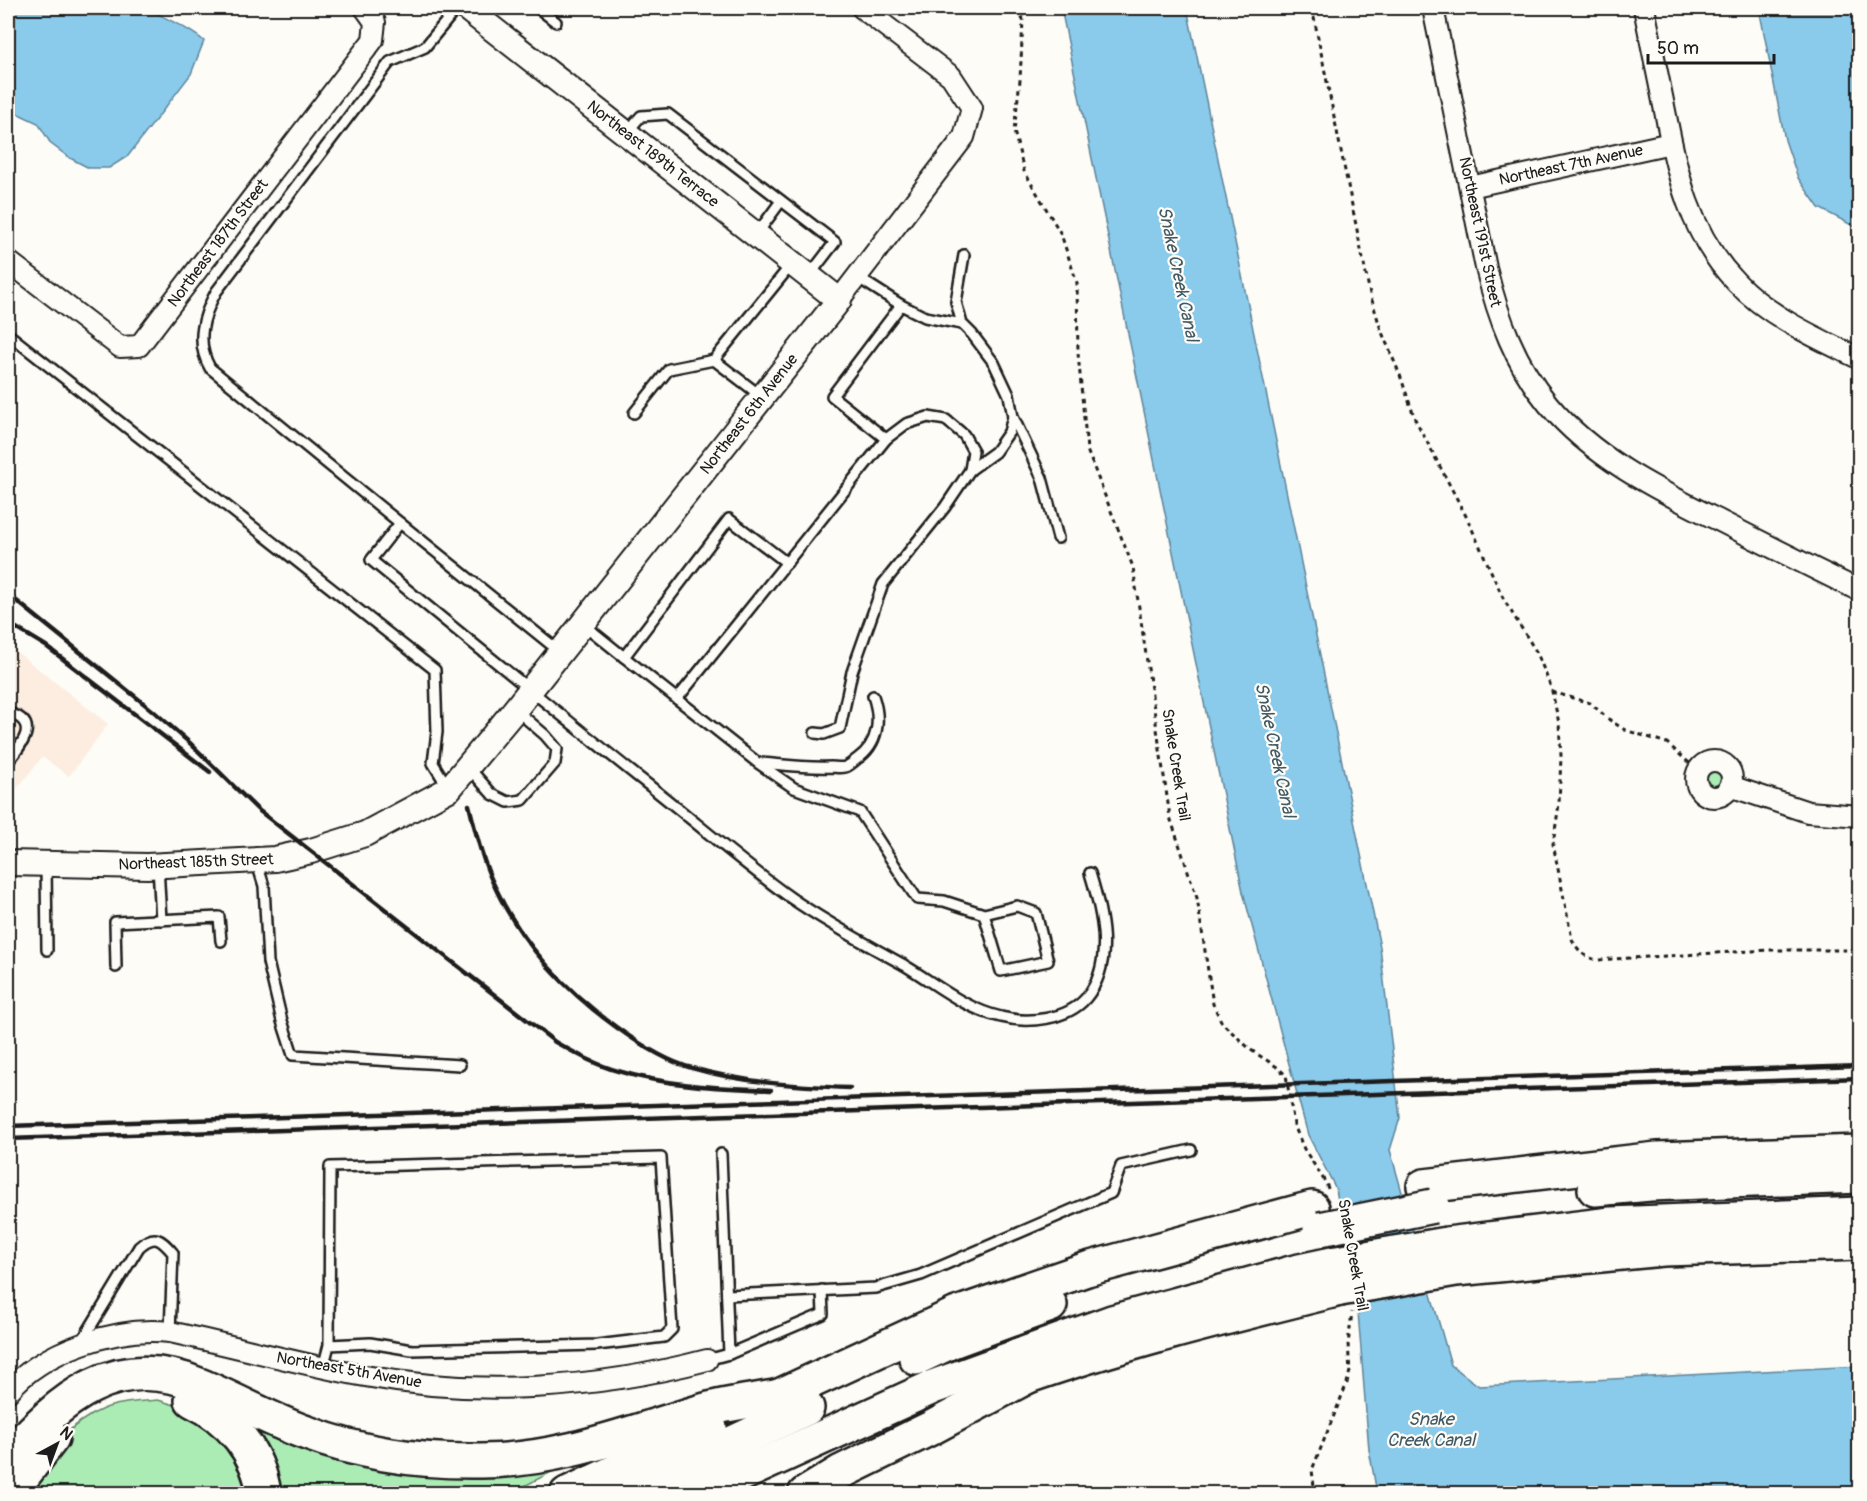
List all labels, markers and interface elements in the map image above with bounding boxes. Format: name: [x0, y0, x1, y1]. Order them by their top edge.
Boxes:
scale bar: [1648, 27, 1774, 65]
text: 50 m: [1657, 37, 1699, 60]
street label: Northeast 189th Terrace: [583, 96, 723, 212]
street label: Northeast 7th Avenue: [1497, 140, 1645, 190]
street label: Northeast 191st Street: [1454, 155, 1506, 309]
street label: Northeast 187th Street: [163, 175, 273, 311]
water label: Snake Creek Canal: [1152, 204, 1204, 345]
street label: Northeast 6th Avenue: [696, 350, 802, 478]
water label: Snake Creek Canal: [1249, 680, 1301, 821]
street label: Snake Creek Trail: [1157, 708, 1195, 822]
street label: Northeast 185th Street: [118, 849, 274, 875]
street label: Snake Creek Trail: [1333, 1197, 1373, 1313]
street label: Northeast 5th Avenue: [275, 1347, 423, 1393]
water label: Snake Creek Canal: [1387, 1408, 1477, 1452]
north arrow: [27, 1414, 87, 1474]
text: N: [56, 1422, 77, 1445]

